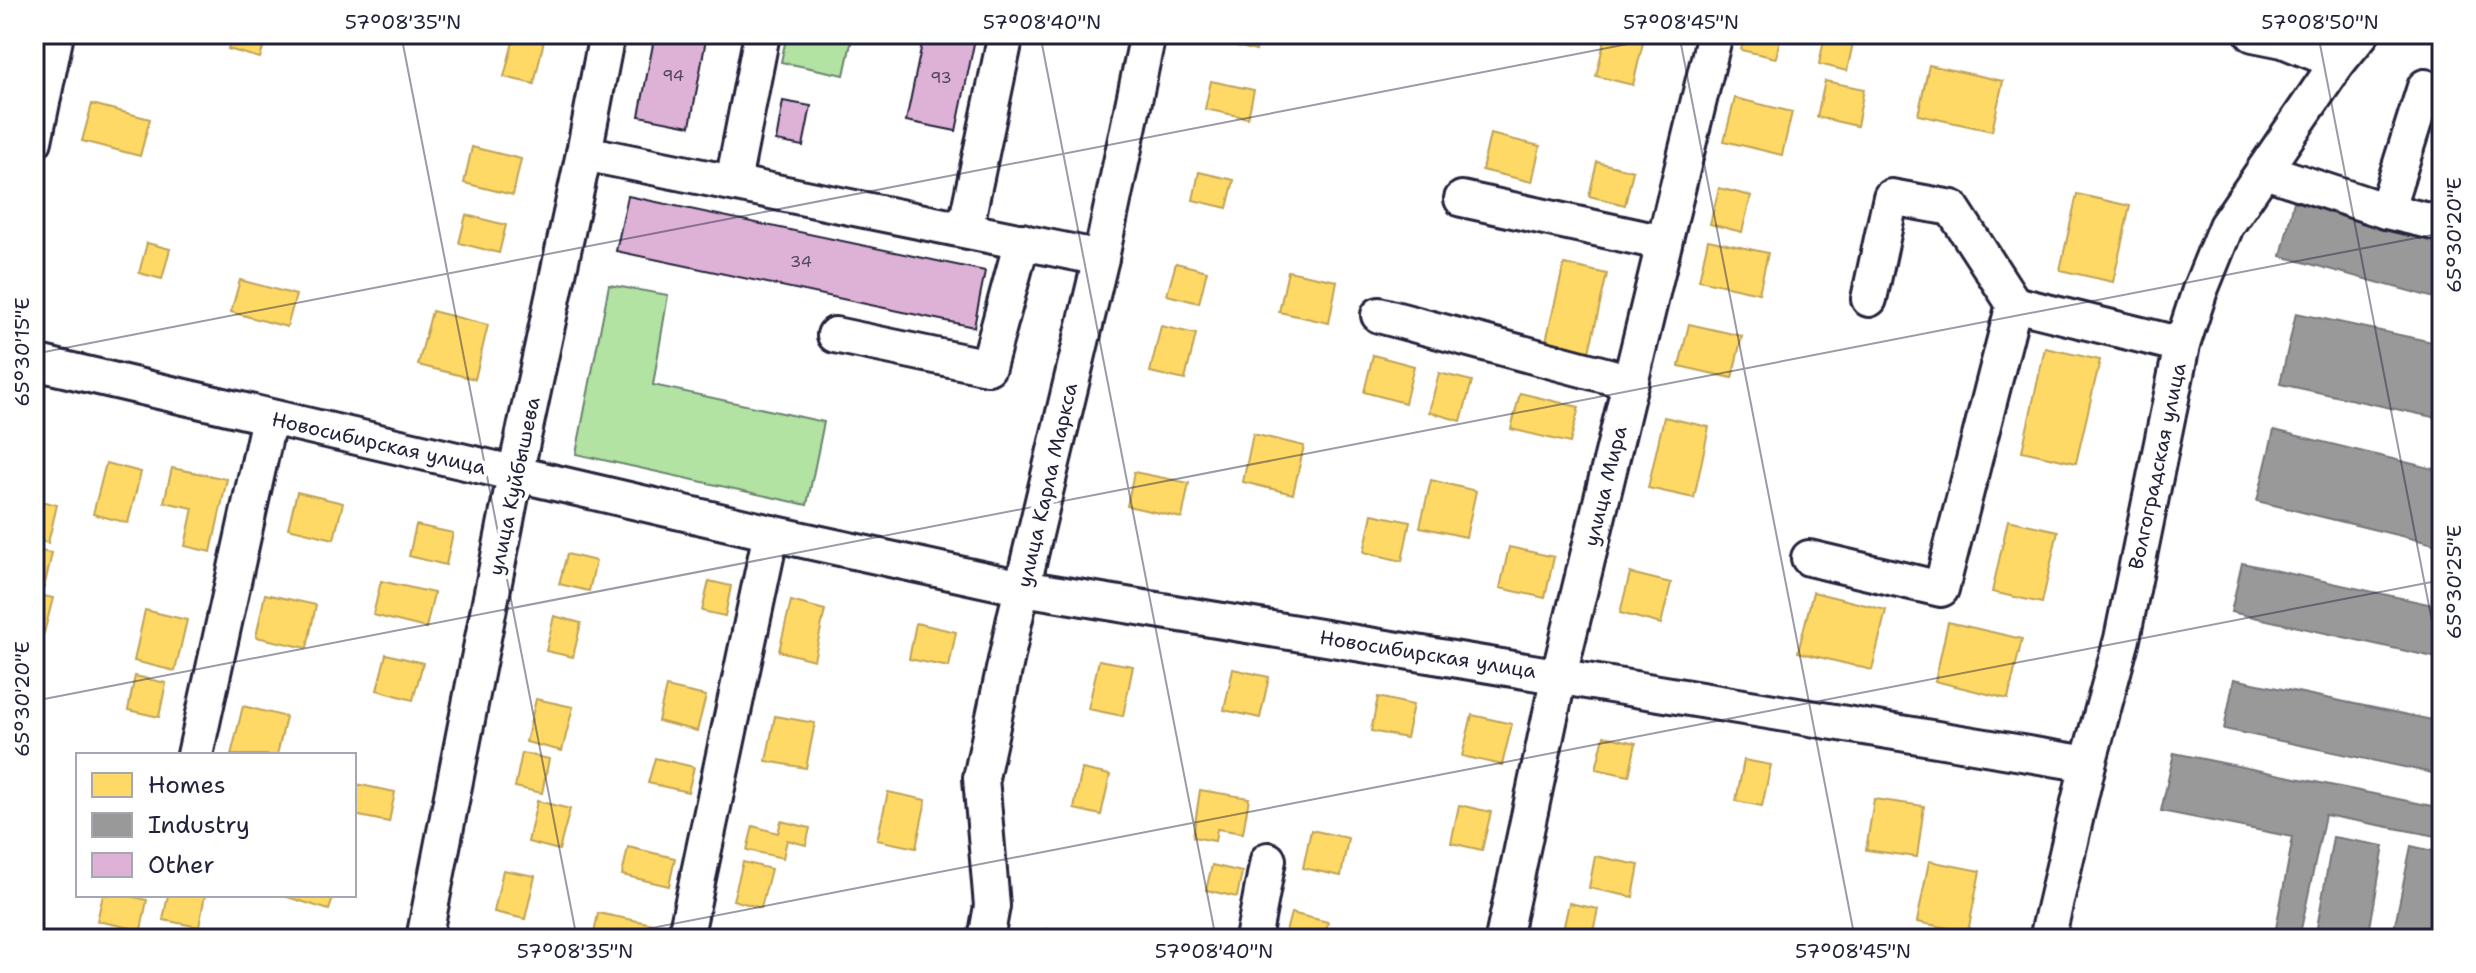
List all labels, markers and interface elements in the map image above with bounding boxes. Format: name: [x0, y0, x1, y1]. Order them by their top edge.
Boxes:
text: 57°08'35"N: [345, 9, 461, 35]
text: 57°08'40"N: [983, 9, 1101, 35]
text: 57°08'45"N: [1623, 9, 1739, 35]
text: 57°08'50"N: [2261, 9, 2379, 35]
house number: 94: [662, 65, 684, 86]
house number: 93: [930, 67, 952, 88]
text: 65°30'20"E: [2441, 177, 2467, 293]
house number: 34: [790, 251, 812, 272]
text: 65°30'15"E: [9, 297, 35, 407]
street label: Волгоградская улица: [2122, 360, 2192, 572]
street label: улица Карла Маркса: [1011, 380, 1083, 590]
street label: улица Куйбышева: [482, 394, 546, 578]
street label: Новосибирская улица: [269, 406, 489, 480]
street label: улица Мира: [1577, 423, 1633, 549]
text: 65°30'25"E: [2441, 525, 2467, 639]
street label: Новосибирская улица: [1318, 624, 1539, 684]
text: 65°30'20"E: [9, 641, 35, 757]
legend: [76, 753, 356, 897]
text: Homes: [148, 769, 226, 801]
text: Industry: [148, 809, 250, 841]
text: Other: [148, 849, 215, 881]
text: 57°08'35"N: [517, 938, 633, 964]
text: 57°08'40"N: [1155, 938, 1273, 964]
text: 57°08'45"N: [1795, 938, 1911, 964]

